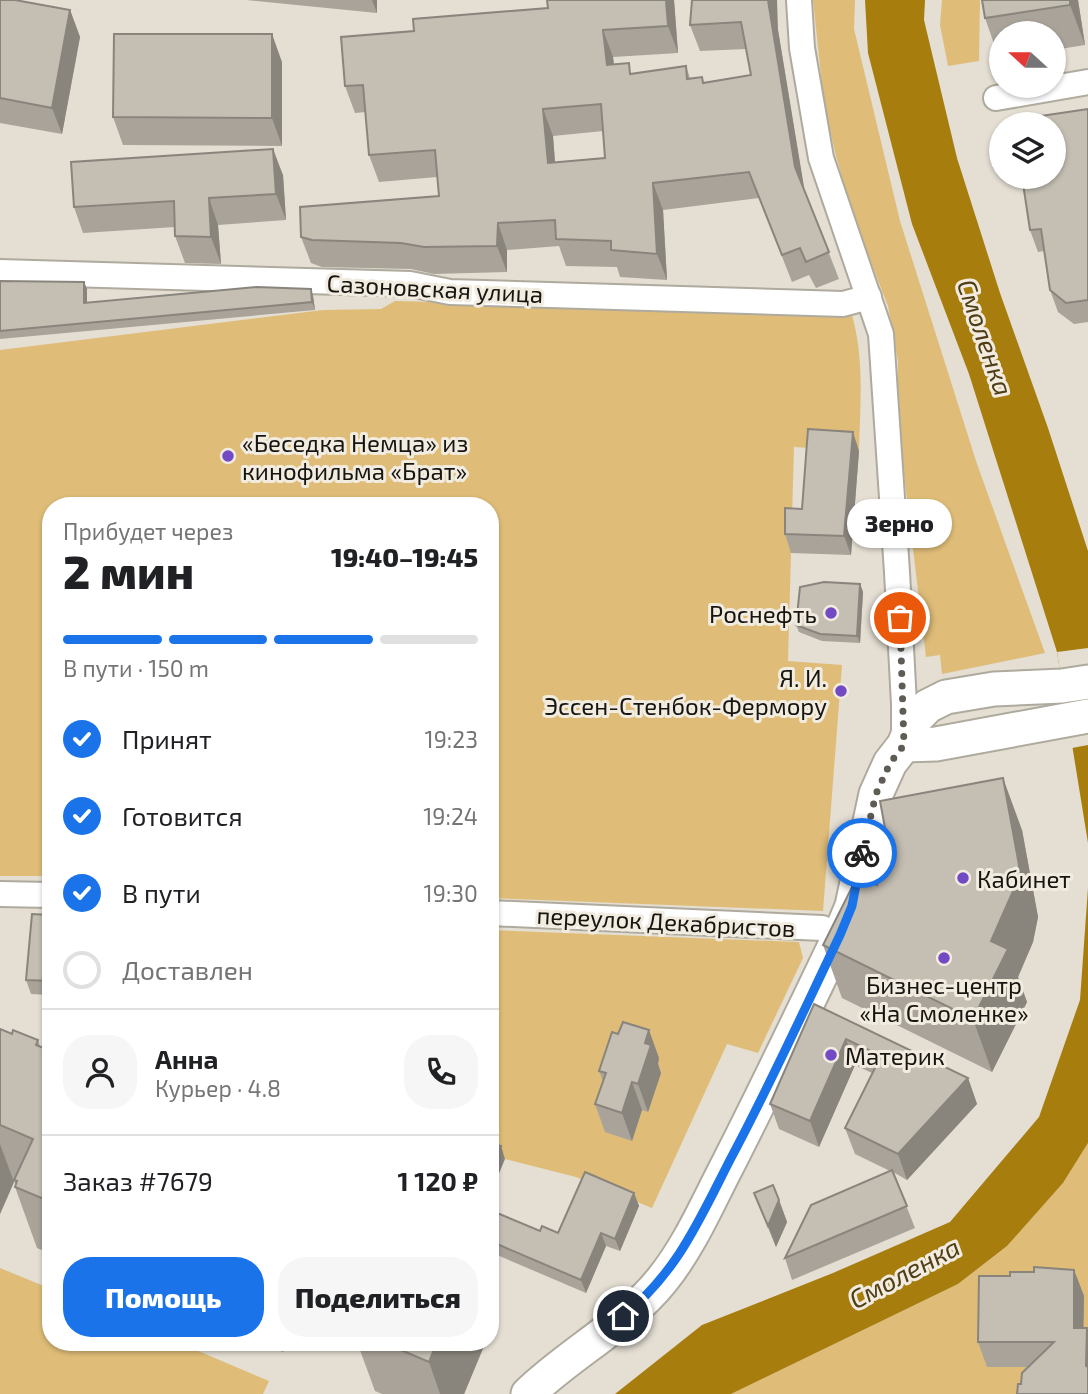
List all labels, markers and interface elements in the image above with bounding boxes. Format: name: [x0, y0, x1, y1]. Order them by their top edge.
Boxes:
north arrow: [989, 21, 1066, 98]
map controls: [989, 21, 1066, 189]
button: layers: [989, 112, 1066, 189]
street label: Сазоновская улица: [326, 268, 544, 309]
water label: Смоленка: [952, 275, 1020, 399]
place label: «Беседка Немца» из кинофильма «Брат»: [242, 428, 468, 485]
marker: «Беседка Немца» из кинофильма «Брат»: [220, 448, 236, 464]
callout: Зерно: [848, 499, 953, 548]
text: Зерно: [865, 509, 934, 537]
text: Прибудет через: [63, 517, 233, 545]
text: 19:40–19:45: [331, 541, 478, 572]
text: 2 мин: [63, 543, 194, 598]
pin: [870, 588, 930, 648]
place label: Роснефть: [709, 599, 817, 628]
icon: bag: [881, 599, 919, 637]
marker: Роснефть: [823, 605, 839, 621]
text: В пути · 150 m: [63, 654, 209, 682]
place label: Я. И. Эссен-Стенбок-Фермору: [544, 663, 827, 721]
marker: Я. И. Эссен-Стенбок-Фермору: [833, 683, 849, 699]
icon: check: [63, 720, 101, 758]
text: Принят: [122, 723, 212, 754]
text: 19:23: [425, 725, 478, 753]
icon: check: [63, 797, 101, 835]
text: Готовится: [122, 800, 243, 831]
text: 19:24: [423, 802, 478, 830]
courier: [827, 818, 897, 888]
icon: bike: [843, 834, 881, 872]
place label: Кабинет: [977, 864, 1071, 893]
marker: Кабинет: [955, 870, 971, 886]
icon: check: [63, 874, 101, 912]
text: В пути: [122, 877, 201, 908]
text: 19:30: [424, 879, 478, 907]
street label: переулок Декабристов: [536, 900, 796, 943]
marker: Бизнес-центр «На Смоленке»: [936, 950, 952, 966]
text: Доставлен: [122, 954, 253, 985]
place label: Бизнес-центр «На Смоленке»: [859, 970, 1029, 1027]
button: person: [63, 1035, 137, 1109]
button: phone: [404, 1035, 478, 1109]
place label: Материк: [845, 1041, 945, 1070]
text: Анна: [155, 1043, 218, 1074]
marker: Материк: [823, 1047, 839, 1063]
text: Курьер · 4.8: [155, 1074, 281, 1102]
text: Заказ #7679: [63, 1165, 213, 1196]
text: 1 120 ₽: [397, 1165, 478, 1196]
water label: Смоленка: [843, 1230, 965, 1314]
button: Помощь: [63, 1257, 264, 1337]
button: Поделиться: [278, 1257, 478, 1337]
pin: [593, 1286, 653, 1346]
icon: home: [604, 1297, 642, 1335]

